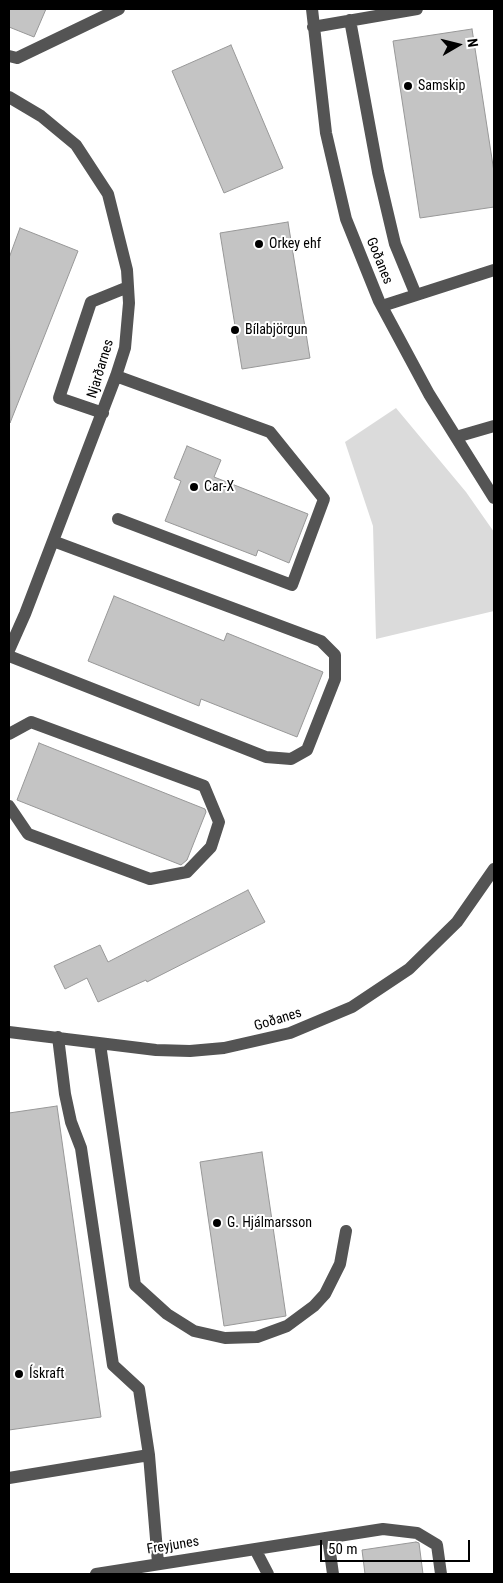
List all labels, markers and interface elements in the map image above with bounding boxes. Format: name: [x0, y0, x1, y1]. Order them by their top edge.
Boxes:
north arrow: [433, 20, 483, 70]
text: N: [464, 38, 481, 48]
place label: Samskip: [418, 78, 465, 94]
marker: Samskip: [402, 80, 414, 92]
street label: Goðanes: [362, 235, 396, 287]
place label: Orkey ehf: [269, 236, 321, 252]
marker: Orkey ehf: [253, 238, 265, 250]
place label: Bílabjörgun: [245, 322, 308, 338]
marker: Bílabjörgun: [229, 324, 241, 336]
street label: Njarðarnes: [84, 338, 118, 400]
place label: Car-X: [204, 479, 234, 495]
marker: Car-X: [188, 481, 200, 493]
street label: Goðanes: [252, 1005, 304, 1035]
place label: G. Hjálmarsson: [227, 1215, 312, 1231]
marker: G. Hjálmarsson: [211, 1217, 223, 1229]
place label: Ískraft: [29, 1366, 64, 1382]
marker: Ískraft: [13, 1368, 25, 1380]
scale bar: [323, 1530, 473, 1562]
street label: Freyjunes: [146, 1534, 200, 1558]
text: 50 m: [328, 1540, 358, 1558]

